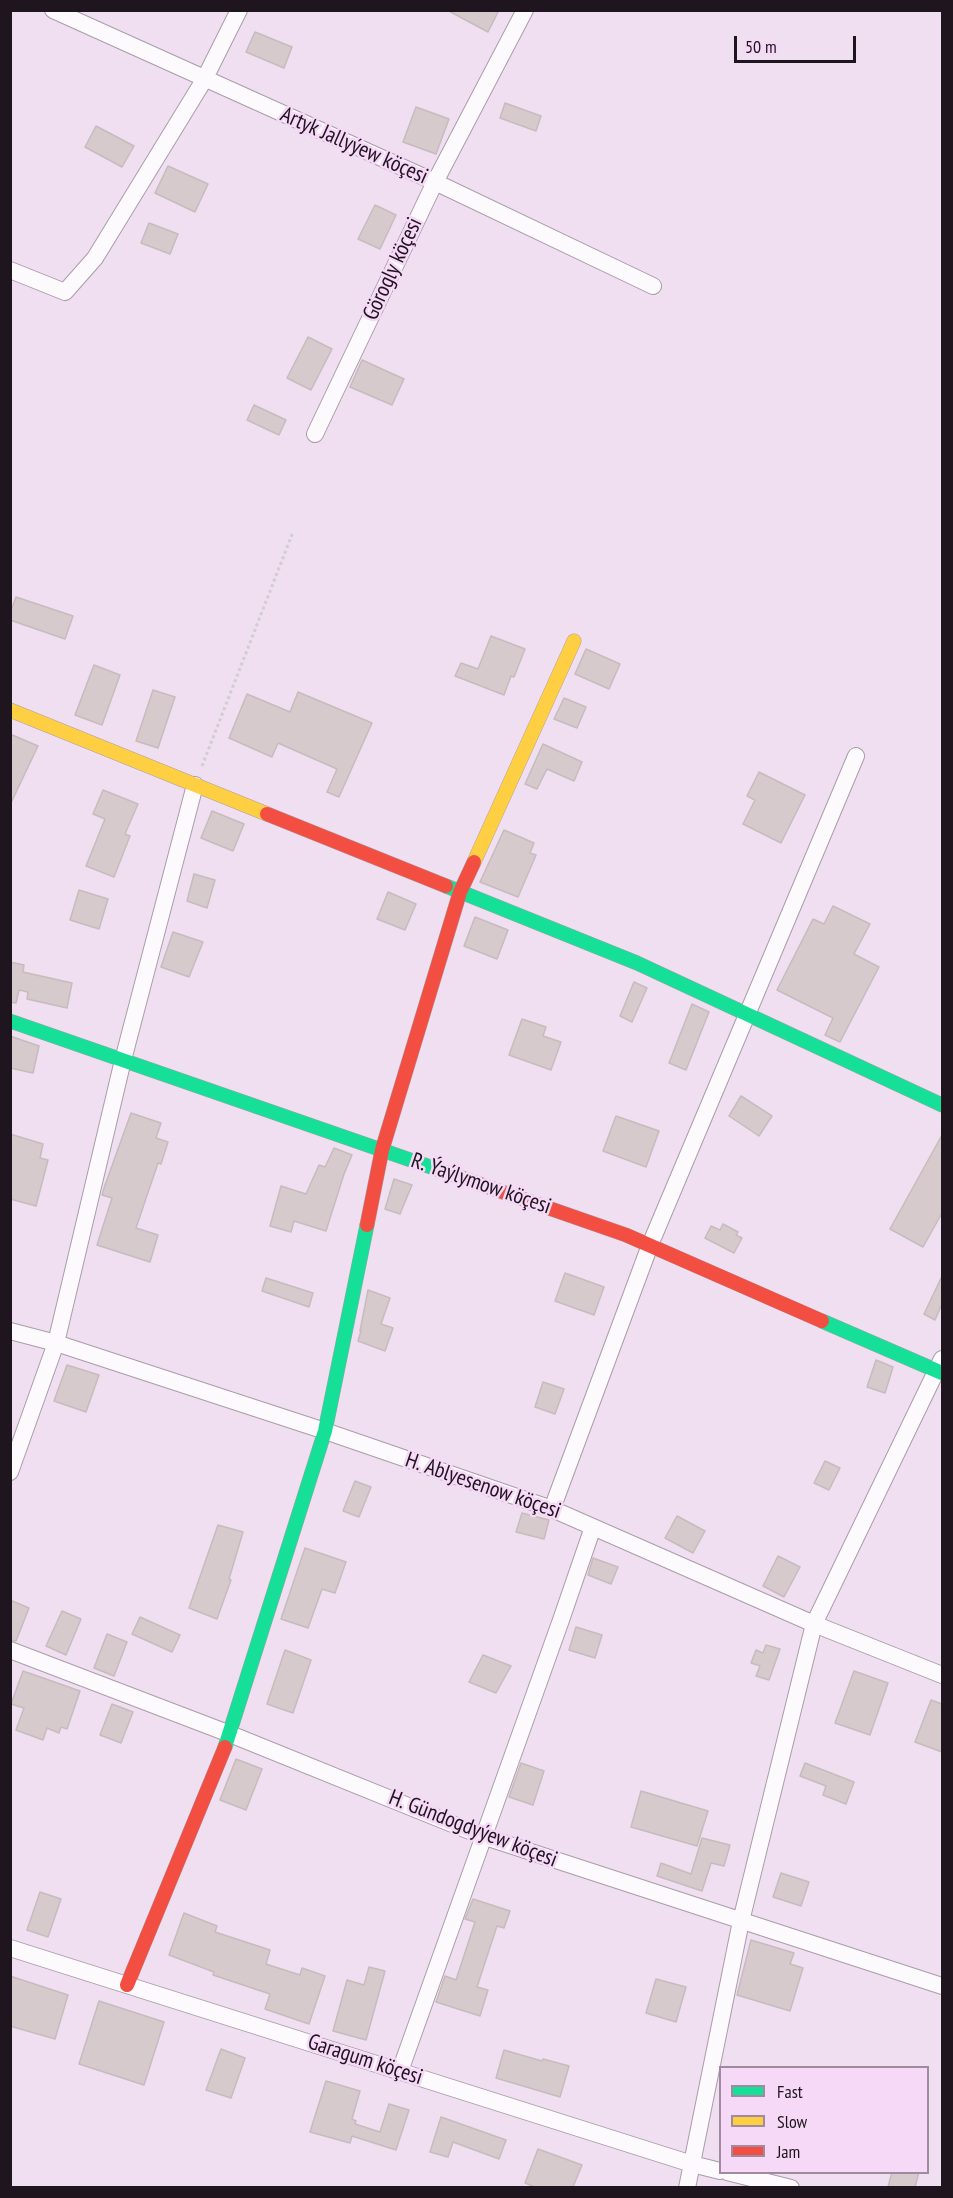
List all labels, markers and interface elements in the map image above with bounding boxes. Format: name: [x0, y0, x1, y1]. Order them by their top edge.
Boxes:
scale bar: [737, 24, 858, 62]
text: 50 m: [745, 35, 777, 58]
street label: Artyk Jallyýew köçesi: [276, 102, 432, 190]
street label: Görogly köçesi: [358, 214, 428, 324]
street label: R. Ýaýlymow köçesi: [408, 1148, 554, 1220]
street label: H. Ablyesenow köçesi: [402, 1447, 564, 1525]
street label: H. Gündogdyýew köçesi: [385, 1785, 561, 1873]
street label: Garagum köçesi: [304, 2029, 426, 2091]
legend: [719, 2066, 929, 2174]
text: Fast: [777, 2080, 803, 2103]
text: Slow: [777, 2110, 807, 2133]
text: Jam: [777, 2140, 800, 2163]

